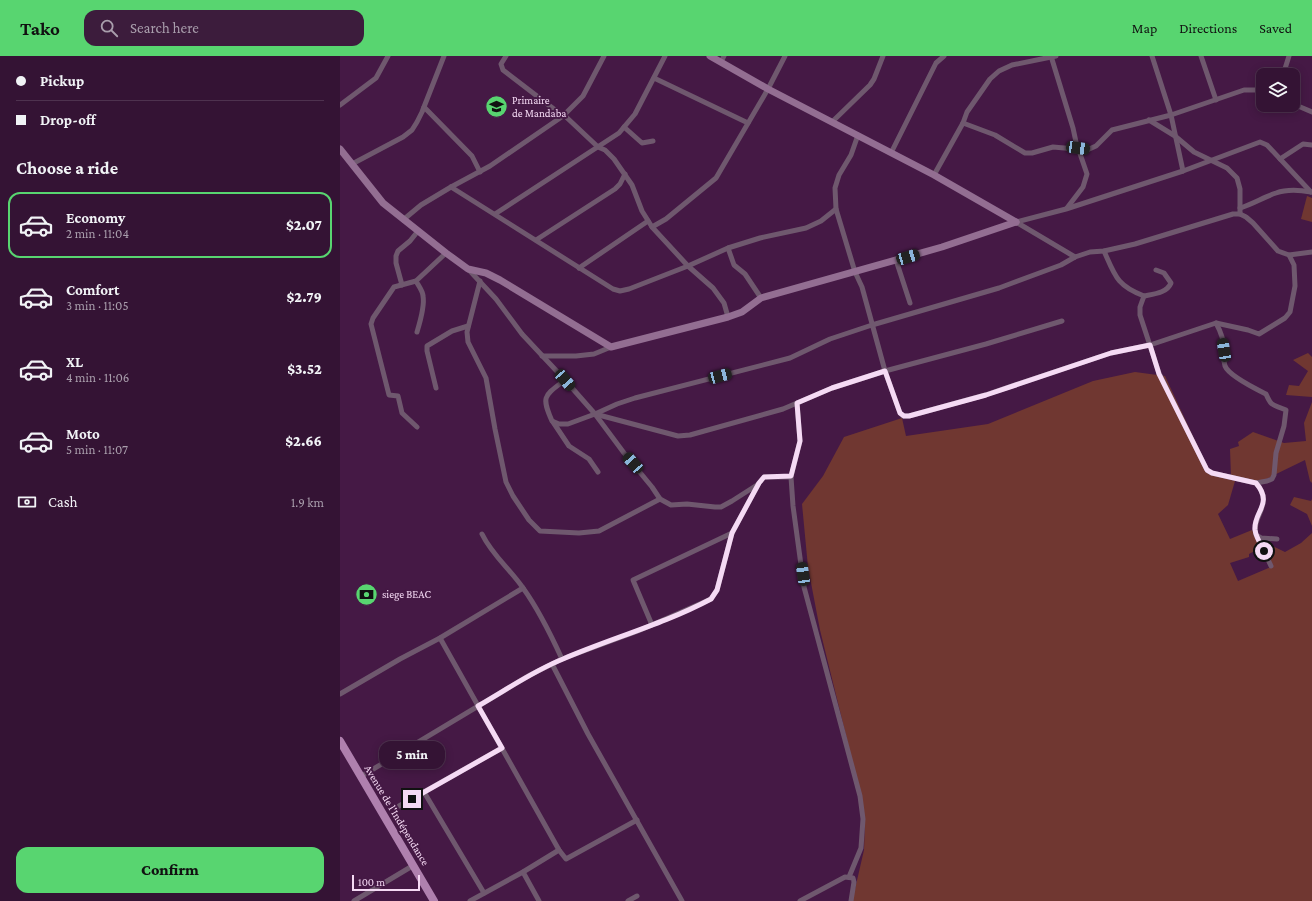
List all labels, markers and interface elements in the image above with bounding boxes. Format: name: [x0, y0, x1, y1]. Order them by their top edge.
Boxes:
search box: [84, 10, 364, 46]
icon: search: [98, 17, 120, 39]
text: Tako: [20, 18, 60, 39]
text: Search here: [130, 20, 199, 36]
text: Map: [1132, 20, 1157, 36]
text: Directions: [1179, 20, 1237, 36]
text: Saved: [1259, 20, 1292, 36]
map controls: [1256, 68, 1300, 112]
button: layers: [1256, 68, 1300, 112]
text: Pickup: [40, 73, 84, 89]
school or university icon: Primaire de Mandaba: [483, 93, 509, 119]
place label: Primaire de Mandaba: [512, 94, 566, 119]
text: Drop-off: [40, 112, 96, 128]
car: [1065, 140, 1091, 156]
text: Choose a ride: [16, 158, 118, 178]
icon: car: [18, 207, 54, 243]
text: Economy: [66, 210, 125, 226]
text: $2.07: [286, 217, 322, 233]
text: 2 min · 11:04: [66, 226, 129, 241]
car: [895, 248, 921, 266]
icon: car: [18, 279, 54, 315]
text: Comfort: [66, 282, 120, 298]
text: $2.79: [287, 289, 322, 305]
text: 3 min · 11:05: [66, 298, 129, 313]
car: [1216, 337, 1232, 363]
icon: car: [18, 351, 54, 387]
text: XL: [66, 354, 83, 370]
text: $3.52: [287, 361, 322, 377]
car: [553, 367, 577, 393]
car: [707, 367, 733, 385]
text: 4 min · 11:06: [66, 370, 129, 385]
icon: car: [18, 423, 54, 459]
text: Moto: [66, 426, 100, 442]
text: $2.66: [285, 433, 322, 449]
text: 5 min · 11:07: [66, 442, 128, 457]
car: [621, 450, 645, 476]
icon: cash: [16, 491, 38, 513]
text: Cash: [48, 494, 78, 510]
text: 1.9 km: [291, 495, 324, 510]
route start: [1255, 542, 1273, 560]
car: [795, 561, 811, 587]
bank icon: siege BEAC: [353, 581, 379, 607]
place label: siege BEAC: [382, 588, 431, 601]
callout: 5 min: [379, 741, 445, 769]
text: 5 min: [396, 747, 428, 762]
street label: Avenue de l'Indépendance: [361, 763, 432, 868]
route end: [403, 790, 421, 808]
button: Confirm: [16, 847, 324, 893]
scale bar: [352, 873, 420, 892]
text: 100 m: [358, 876, 385, 888]

